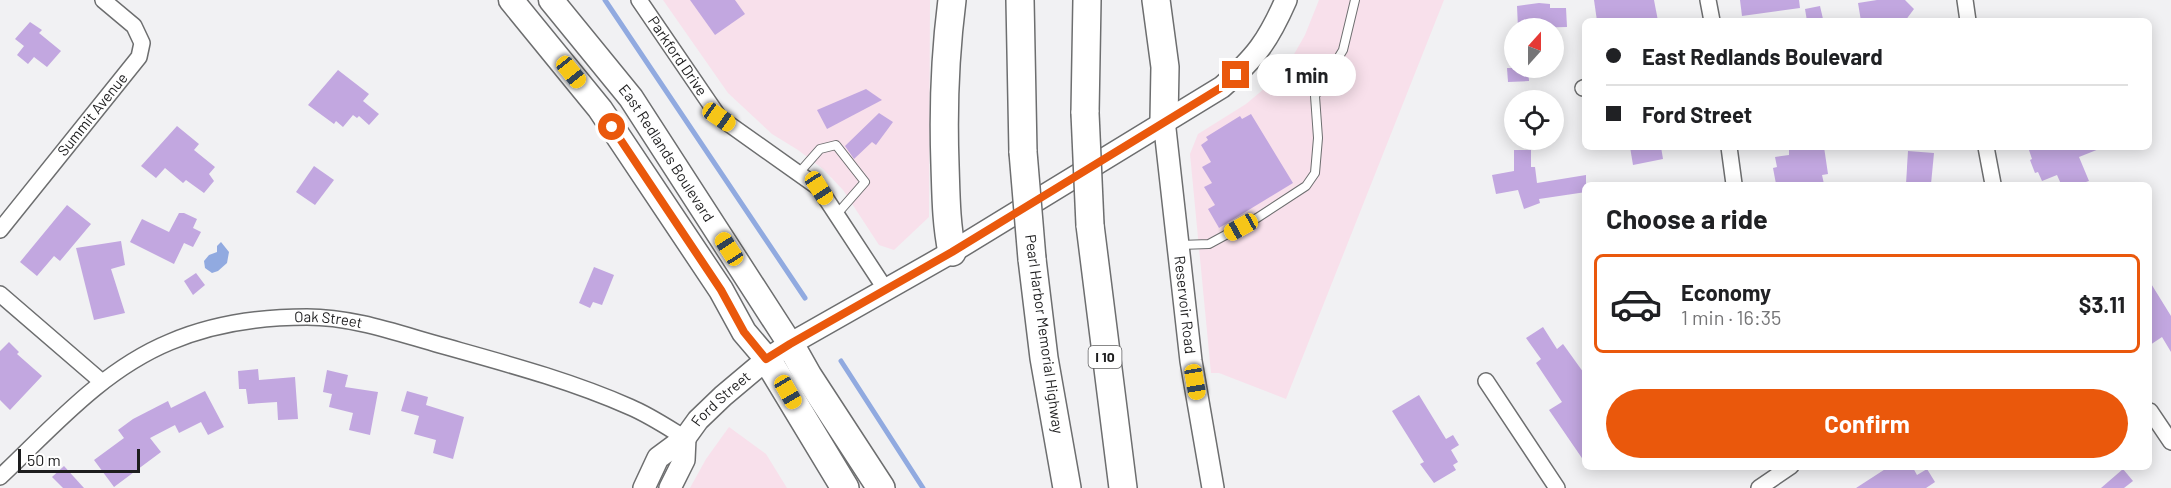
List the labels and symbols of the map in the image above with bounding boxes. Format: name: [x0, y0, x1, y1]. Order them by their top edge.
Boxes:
street label: Parkford Drive: [645, 12, 712, 99]
north arrow: [1504, 18, 1564, 78]
car: [553, 52, 589, 92]
callout: 1 min: [1257, 54, 1356, 96]
route end: [1222, 61, 1249, 88]
street label: Summit Avenue: [53, 69, 131, 159]
street label: East Redlands Boulevard: [615, 80, 719, 225]
car: [699, 99, 739, 135]
route start: [598, 113, 625, 140]
car: [802, 168, 836, 208]
car: [1221, 210, 1261, 244]
car: [712, 229, 746, 269]
street label: Pearl Harbor Memorial Highway: [1022, 233, 1068, 435]
street label: Reservoir Road: [1171, 255, 1200, 355]
street label: Oak Street: [294, 307, 364, 331]
road number: I 10: [1088, 346, 1122, 368]
car: [1183, 363, 1207, 401]
street label: Ford Street: [687, 367, 754, 429]
car: [771, 372, 805, 412]
scale bar: [18, 446, 140, 474]

